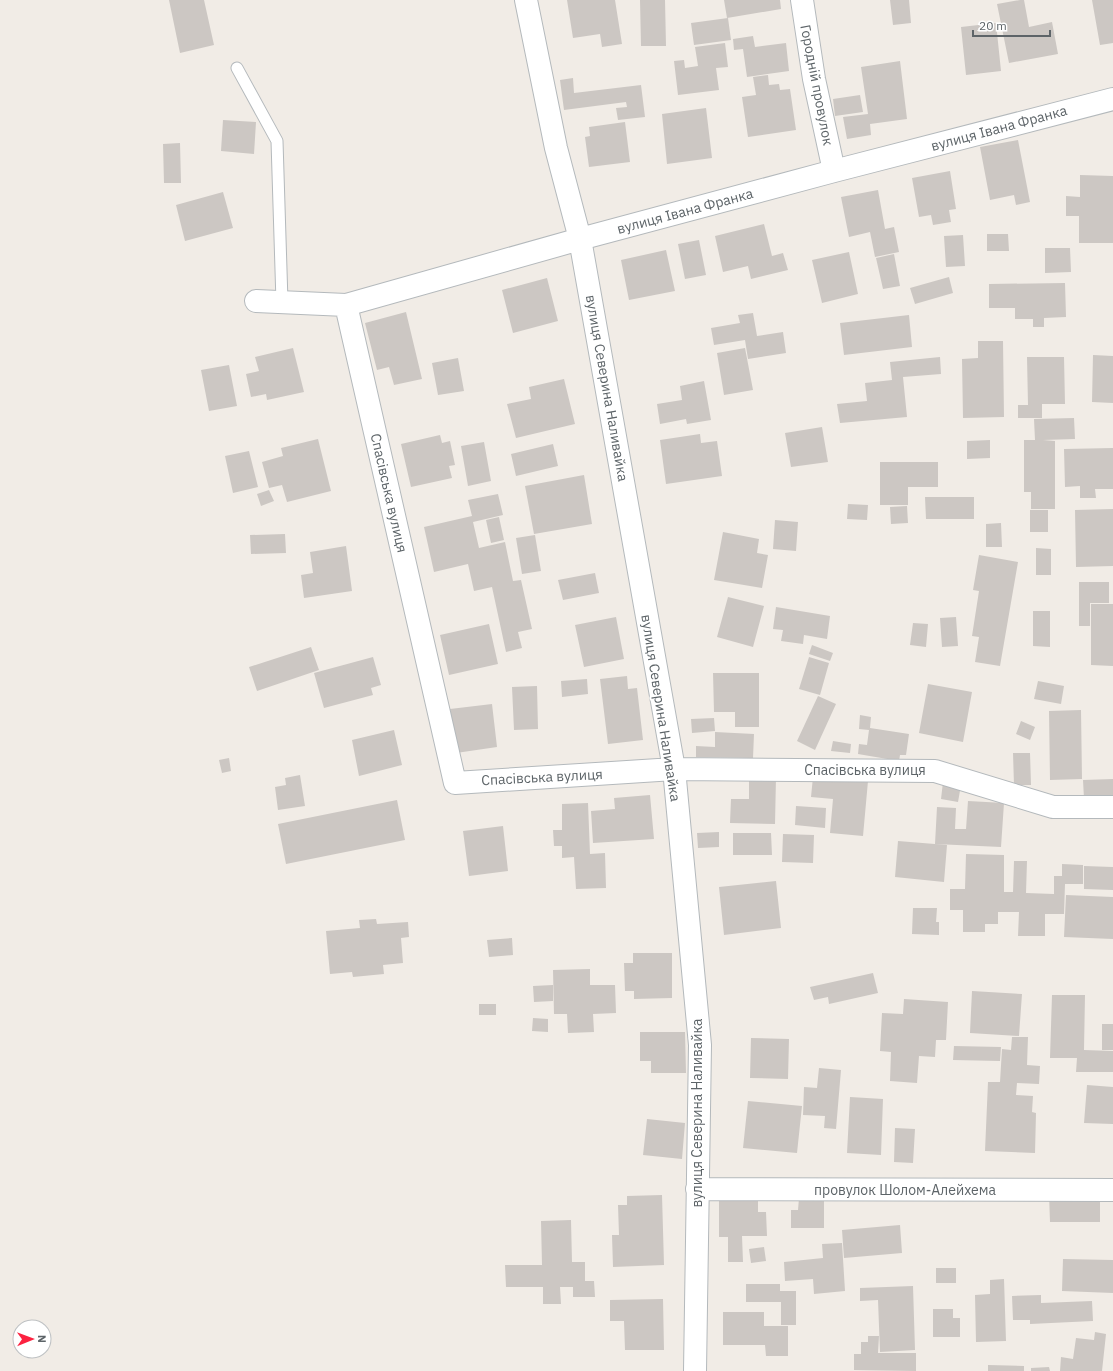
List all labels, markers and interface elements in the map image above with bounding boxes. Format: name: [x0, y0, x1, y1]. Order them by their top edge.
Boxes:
scale bar: [973, 12, 1050, 38]
text: 20 m: [979, 18, 1007, 33]
street label: Городній провулок: [796, 23, 838, 147]
street label: вулиця Івана Франка: [929, 101, 1070, 155]
street label: вулиця Івана Франка: [615, 184, 756, 238]
street label: вулиця Северина Наливайка: [582, 293, 632, 483]
street label: Спасівська вулиця: [367, 432, 411, 554]
street label: вулиця Северина Наливайка: [637, 613, 685, 803]
street label: Спасівська вулиця: [804, 761, 926, 779]
street label: Спасівська вулиця: [481, 765, 603, 789]
street label: вулиця Северина Наливайка: [688, 1018, 706, 1208]
street label: провулок Шолом-Алейхема: [814, 1181, 997, 1199]
north arrow: [12, 1319, 52, 1359]
text: N: [35, 1335, 49, 1343]

